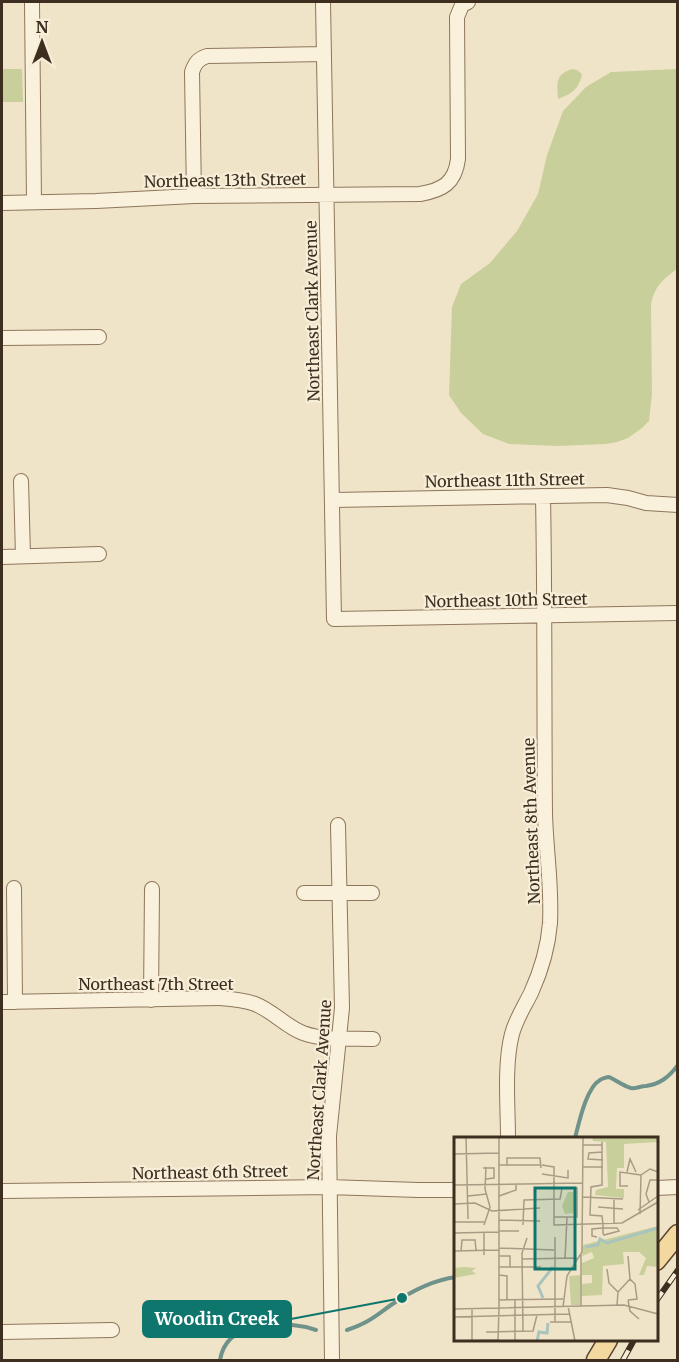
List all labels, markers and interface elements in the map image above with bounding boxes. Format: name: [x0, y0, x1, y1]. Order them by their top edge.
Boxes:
north arrow: [12, 12, 72, 72]
text: N: [36, 17, 49, 37]
street label: Northeast 13th Street: [144, 169, 307, 191]
street label: Northeast Clark Avenue: [300, 220, 324, 402]
street label: Northeast 11th Street: [425, 469, 586, 491]
street label: Northeast 10th Street: [424, 589, 589, 611]
street label: Northeast 8th Avenue: [518, 737, 544, 905]
street label: Northeast 7th Street: [78, 974, 234, 994]
street label: Northeast Clark Avenue: [303, 999, 335, 1181]
inset map: [454, 1137, 658, 1341]
street label: Northeast 6th Street: [132, 1161, 289, 1183]
callout: Woodin Creek: [143, 1301, 291, 1337]
text: Woodin Creek: [154, 1307, 280, 1330]

